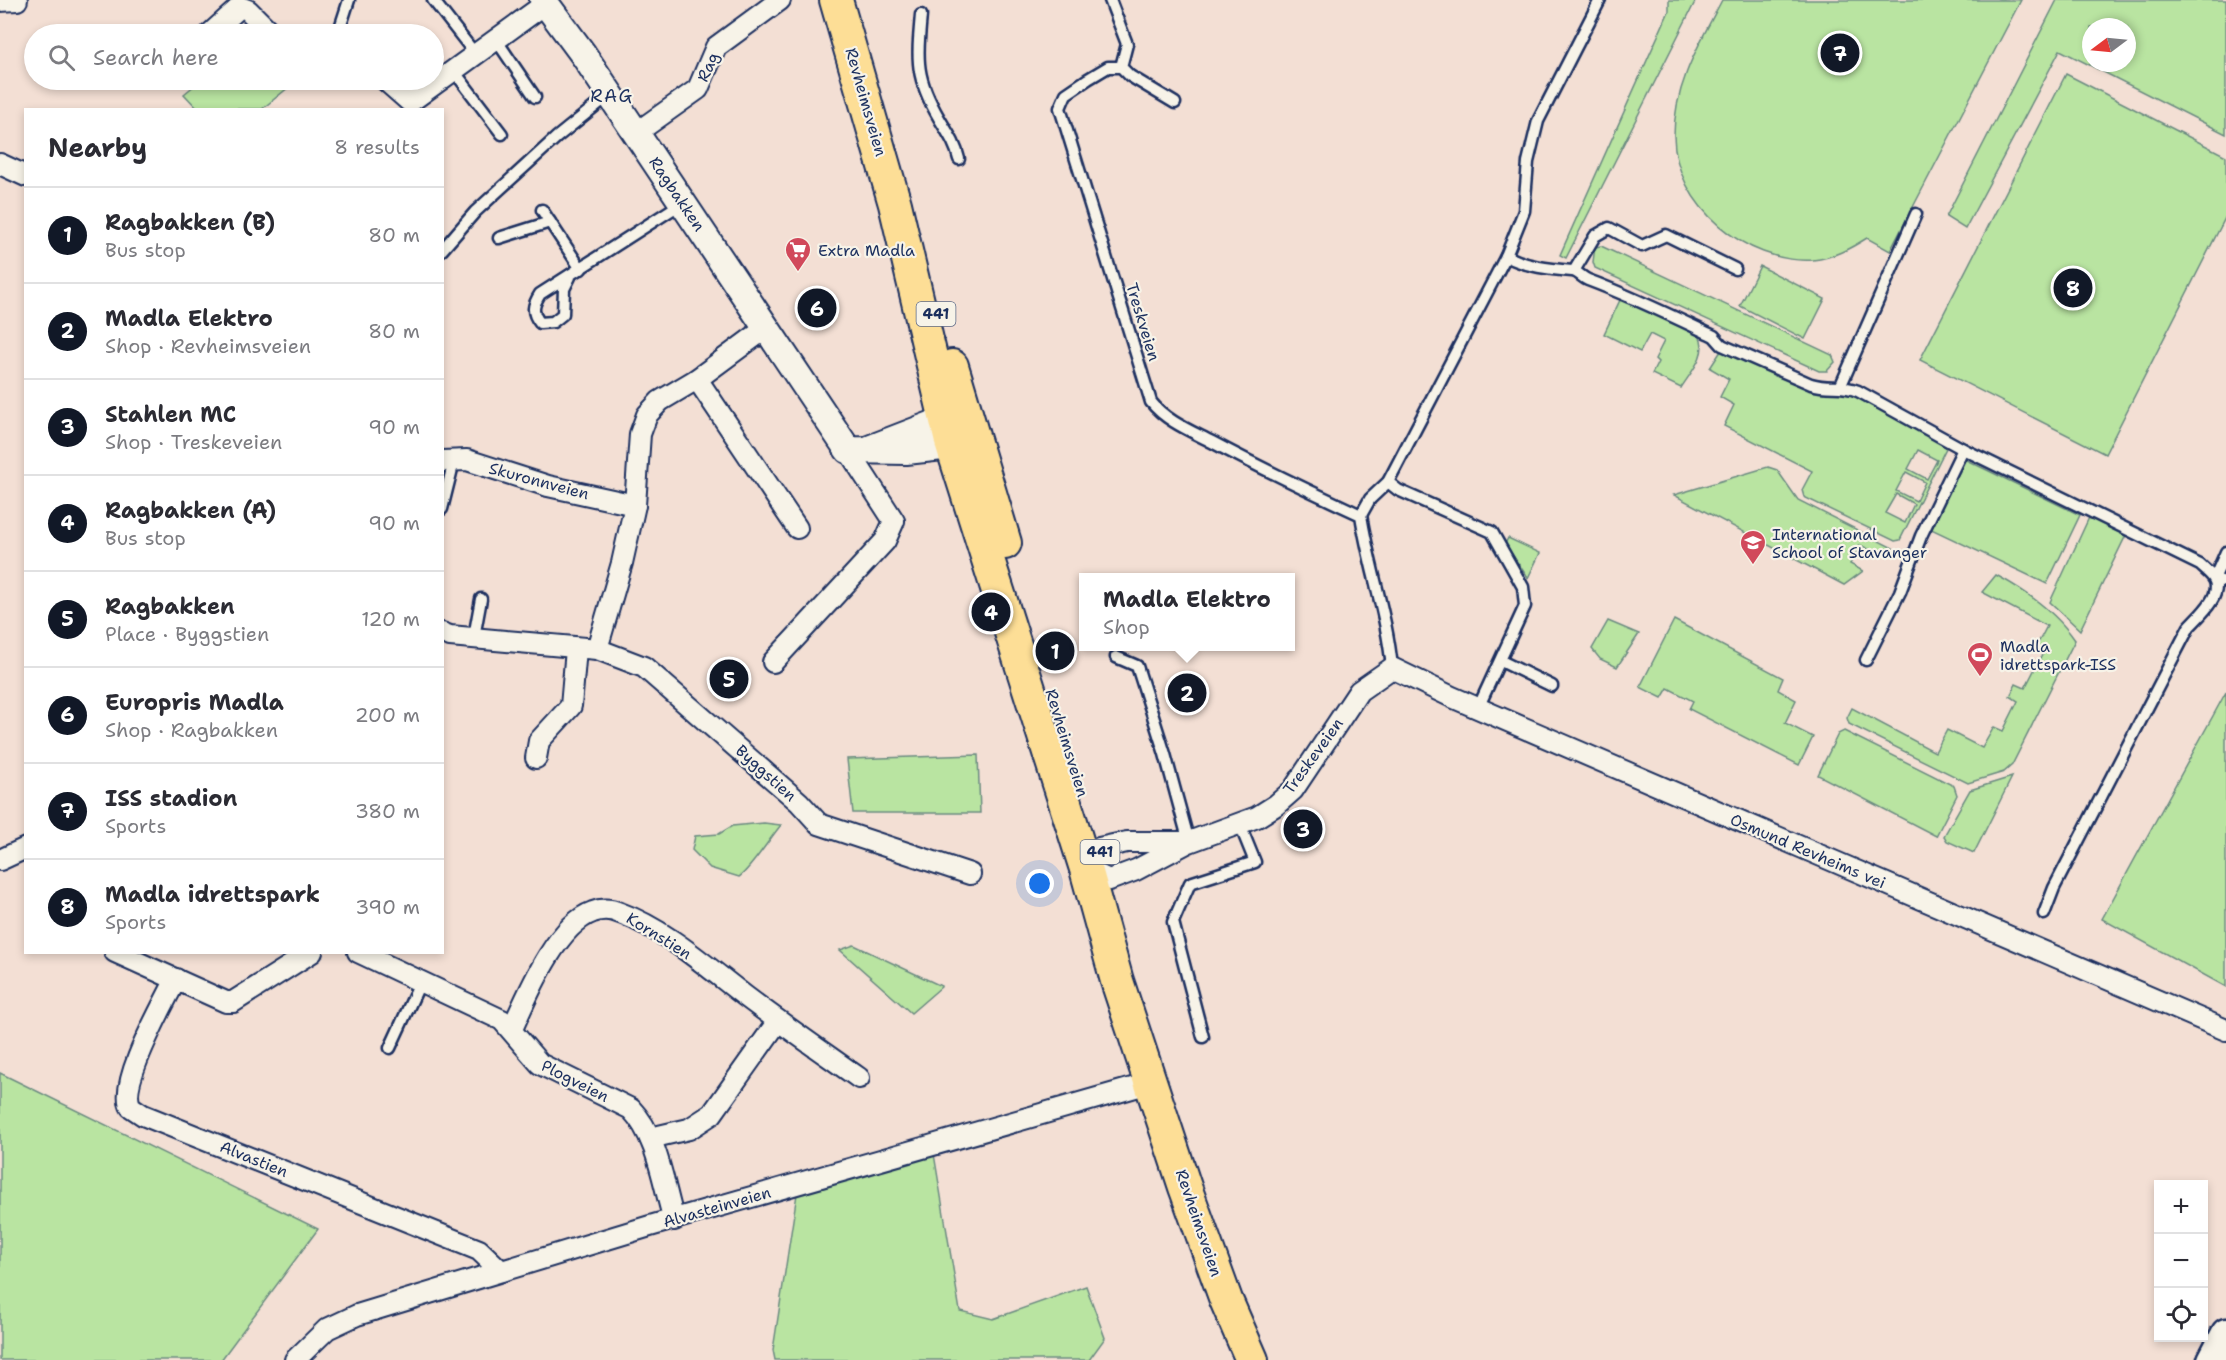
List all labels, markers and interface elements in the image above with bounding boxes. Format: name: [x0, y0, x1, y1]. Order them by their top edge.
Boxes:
north arrow: [2082, 18, 2136, 72]
search box: [24, 24, 444, 90]
pin: 7: [1820, 31, 1860, 76]
icon: search: [45, 41, 78, 74]
text: Search here: [93, 43, 219, 72]
street label: Revheimsveien: [840, 45, 892, 159]
street label: Rag: [692, 49, 724, 85]
district label: RAG: [590, 84, 634, 108]
text: Nearby: [48, 130, 147, 165]
text: 8 results: [334, 134, 420, 160]
street label: Ragbakken: [644, 153, 710, 236]
text: Ragbakken (B): [105, 208, 275, 237]
text: 1: [63, 222, 72, 248]
text: 80 m: [368, 222, 420, 248]
supermarket icon: Extra Madla: [783, 235, 813, 273]
text: Bus stop: [105, 237, 186, 263]
place label: Extra Madla: [818, 240, 915, 261]
pin: 8: [2054, 266, 2092, 310]
street label: Treskveien: [1121, 280, 1165, 364]
pin: 6: [798, 286, 836, 330]
road number: 441: [916, 302, 956, 326]
text: Madla Elektro: [105, 304, 273, 333]
text: 2: [61, 318, 75, 344]
text: 80 m: [368, 318, 420, 344]
text: Shop · Revheimsveien: [105, 333, 311, 359]
text: Stahlen MC: [105, 400, 236, 429]
text: 3: [61, 414, 75, 440]
text: 90 m: [368, 414, 420, 440]
text: Shop · Treskeveien: [105, 429, 282, 455]
street label: Skuronnveien: [487, 458, 591, 504]
text: Ragbakken (A): [105, 496, 276, 525]
text: 4: [61, 510, 75, 536]
text: 90 m: [368, 510, 420, 536]
place label: International School of Stavanger: [1772, 524, 1927, 563]
text: Bus stop: [105, 525, 186, 551]
school or university icon: International School of Stavanger: [1738, 528, 1768, 566]
popup: [1079, 573, 1295, 651]
text: Madla Elektro: [1103, 585, 1271, 614]
pin: 4: [972, 590, 1010, 634]
text: Ragbakken: [105, 592, 235, 621]
text: 5: [61, 606, 74, 632]
text: 120 m: [361, 606, 420, 632]
text: Shop: [1103, 614, 1150, 640]
text: Place · Byggstien: [105, 621, 269, 647]
pin: 1: [1036, 628, 1074, 674]
place label: Madla idrettspark-ISS: [2000, 636, 2116, 675]
sports icon: Madla idrettspark-ISS: [1965, 640, 1995, 678]
pin: 5: [710, 656, 748, 702]
pin: 2: [1168, 670, 1206, 716]
street label: Revheimsveien: [1041, 686, 1093, 800]
text: Europris Madla: [105, 688, 284, 717]
text: 6: [61, 702, 75, 728]
text: 200 m: [355, 702, 420, 728]
street label: Treskeveien: [1278, 714, 1348, 798]
text: Shop · Ragbakken: [105, 717, 278, 743]
street label: Byggstien: [731, 740, 801, 806]
text: ISS stadion: [105, 784, 237, 813]
text: 7: [61, 798, 75, 824]
text: 380 m: [355, 798, 420, 824]
pin: 3: [1284, 806, 1322, 852]
street label: Osmund Revheims vei: [1727, 809, 1889, 893]
text: Sports: [105, 813, 166, 839]
road number: 441: [1080, 840, 1120, 864]
your location: [1025, 869, 1054, 898]
text: Madla idrettspark: [105, 880, 320, 909]
text: 8: [61, 894, 75, 920]
text: 390 m: [355, 894, 420, 920]
street label: Kornstien: [622, 908, 696, 964]
text: Sports: [105, 909, 166, 935]
street label: Plogveien: [538, 1055, 613, 1107]
street label: Alvastien: [217, 1136, 291, 1182]
street label: Revheimsveien: [1171, 1167, 1227, 1280]
map controls: [2154, 1180, 2208, 1342]
button: +: [2154, 1180, 2208, 1234]
street label: Alvasteinveien: [661, 1182, 774, 1232]
button: −: [2154, 1234, 2208, 1288]
button: locate: [2154, 1288, 2208, 1342]

